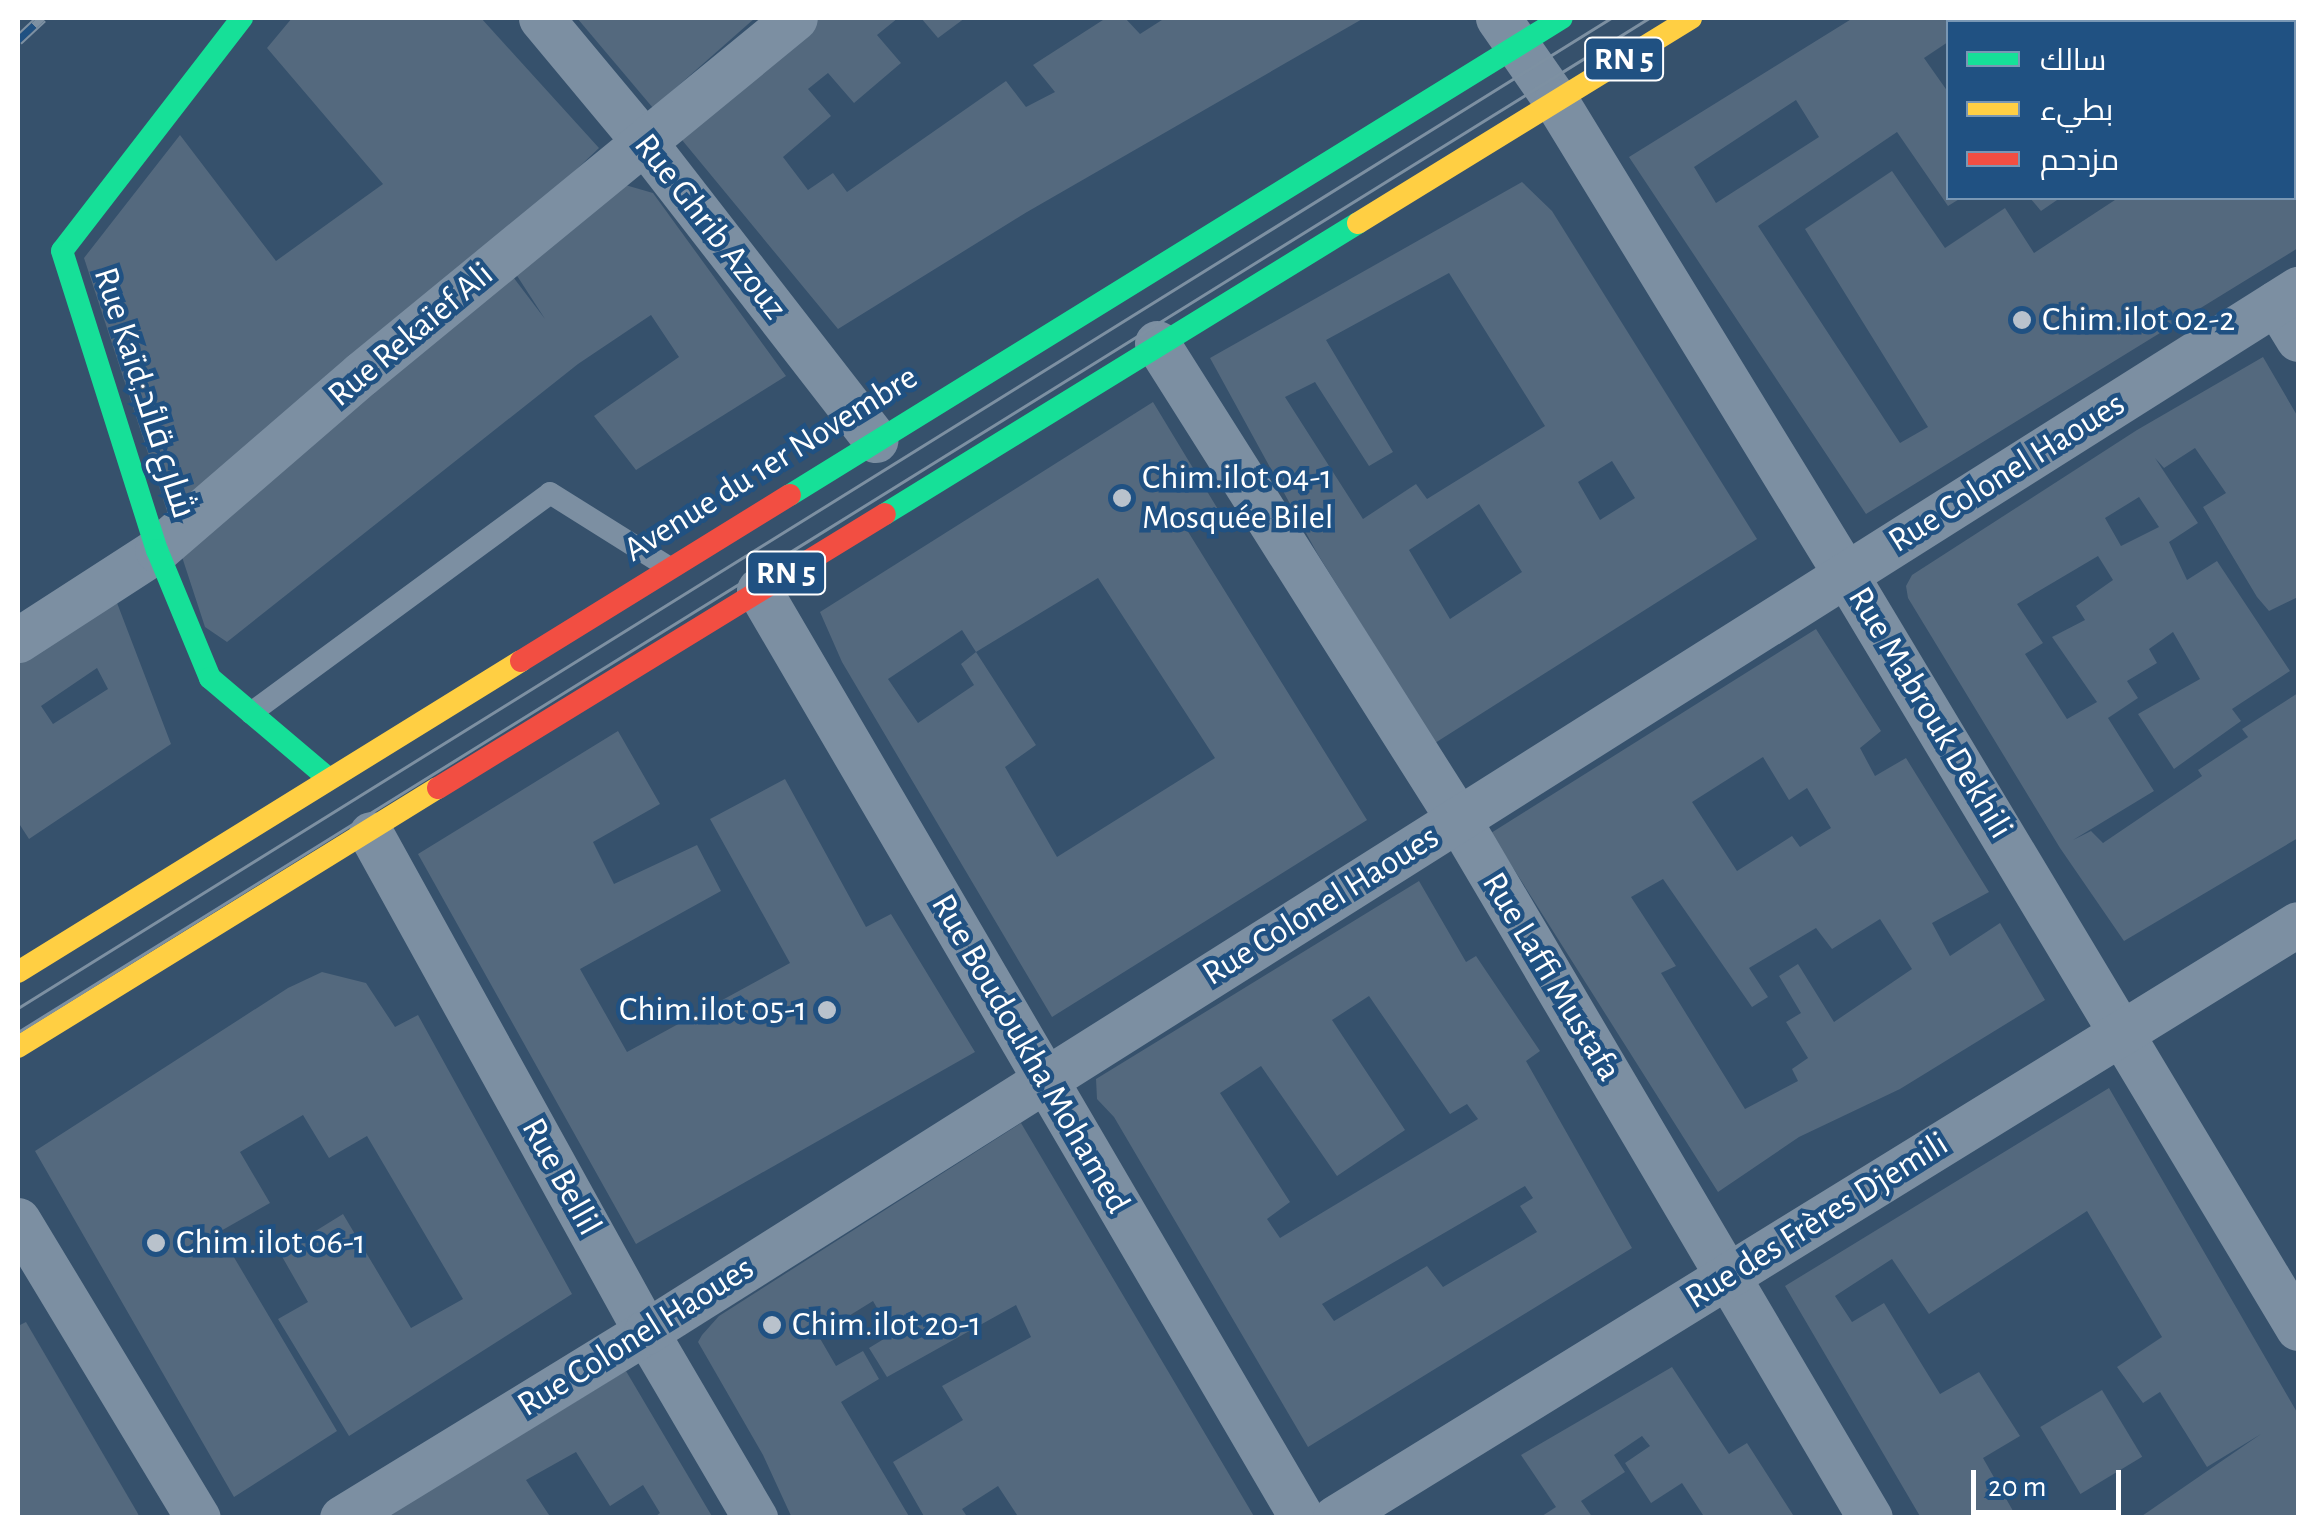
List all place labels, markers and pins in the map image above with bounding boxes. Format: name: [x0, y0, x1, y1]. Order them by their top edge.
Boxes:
place label: Chim.ilot 02-2: [2042, 299, 2235, 341]
marker: Chim.ilot 02-2: [2011, 309, 2033, 331]
place label: Chim.ilot 04-1 Mosquée Bilel: [1142, 457, 1333, 539]
marker: Chim.ilot 04-1 Mosquée Bilel: [1111, 487, 1133, 509]
place label: Chim.ilot 05-1: [619, 989, 807, 1031]
marker: Chim.ilot 05-1: [816, 999, 838, 1021]
place label: Chim.ilot 06-1: [176, 1222, 366, 1264]
marker: Chim.ilot 06-1: [145, 1232, 167, 1254]
place label: Chim.ilot 20-1: [792, 1304, 981, 1346]
marker: Chim.ilot 20-1: [761, 1314, 783, 1336]

